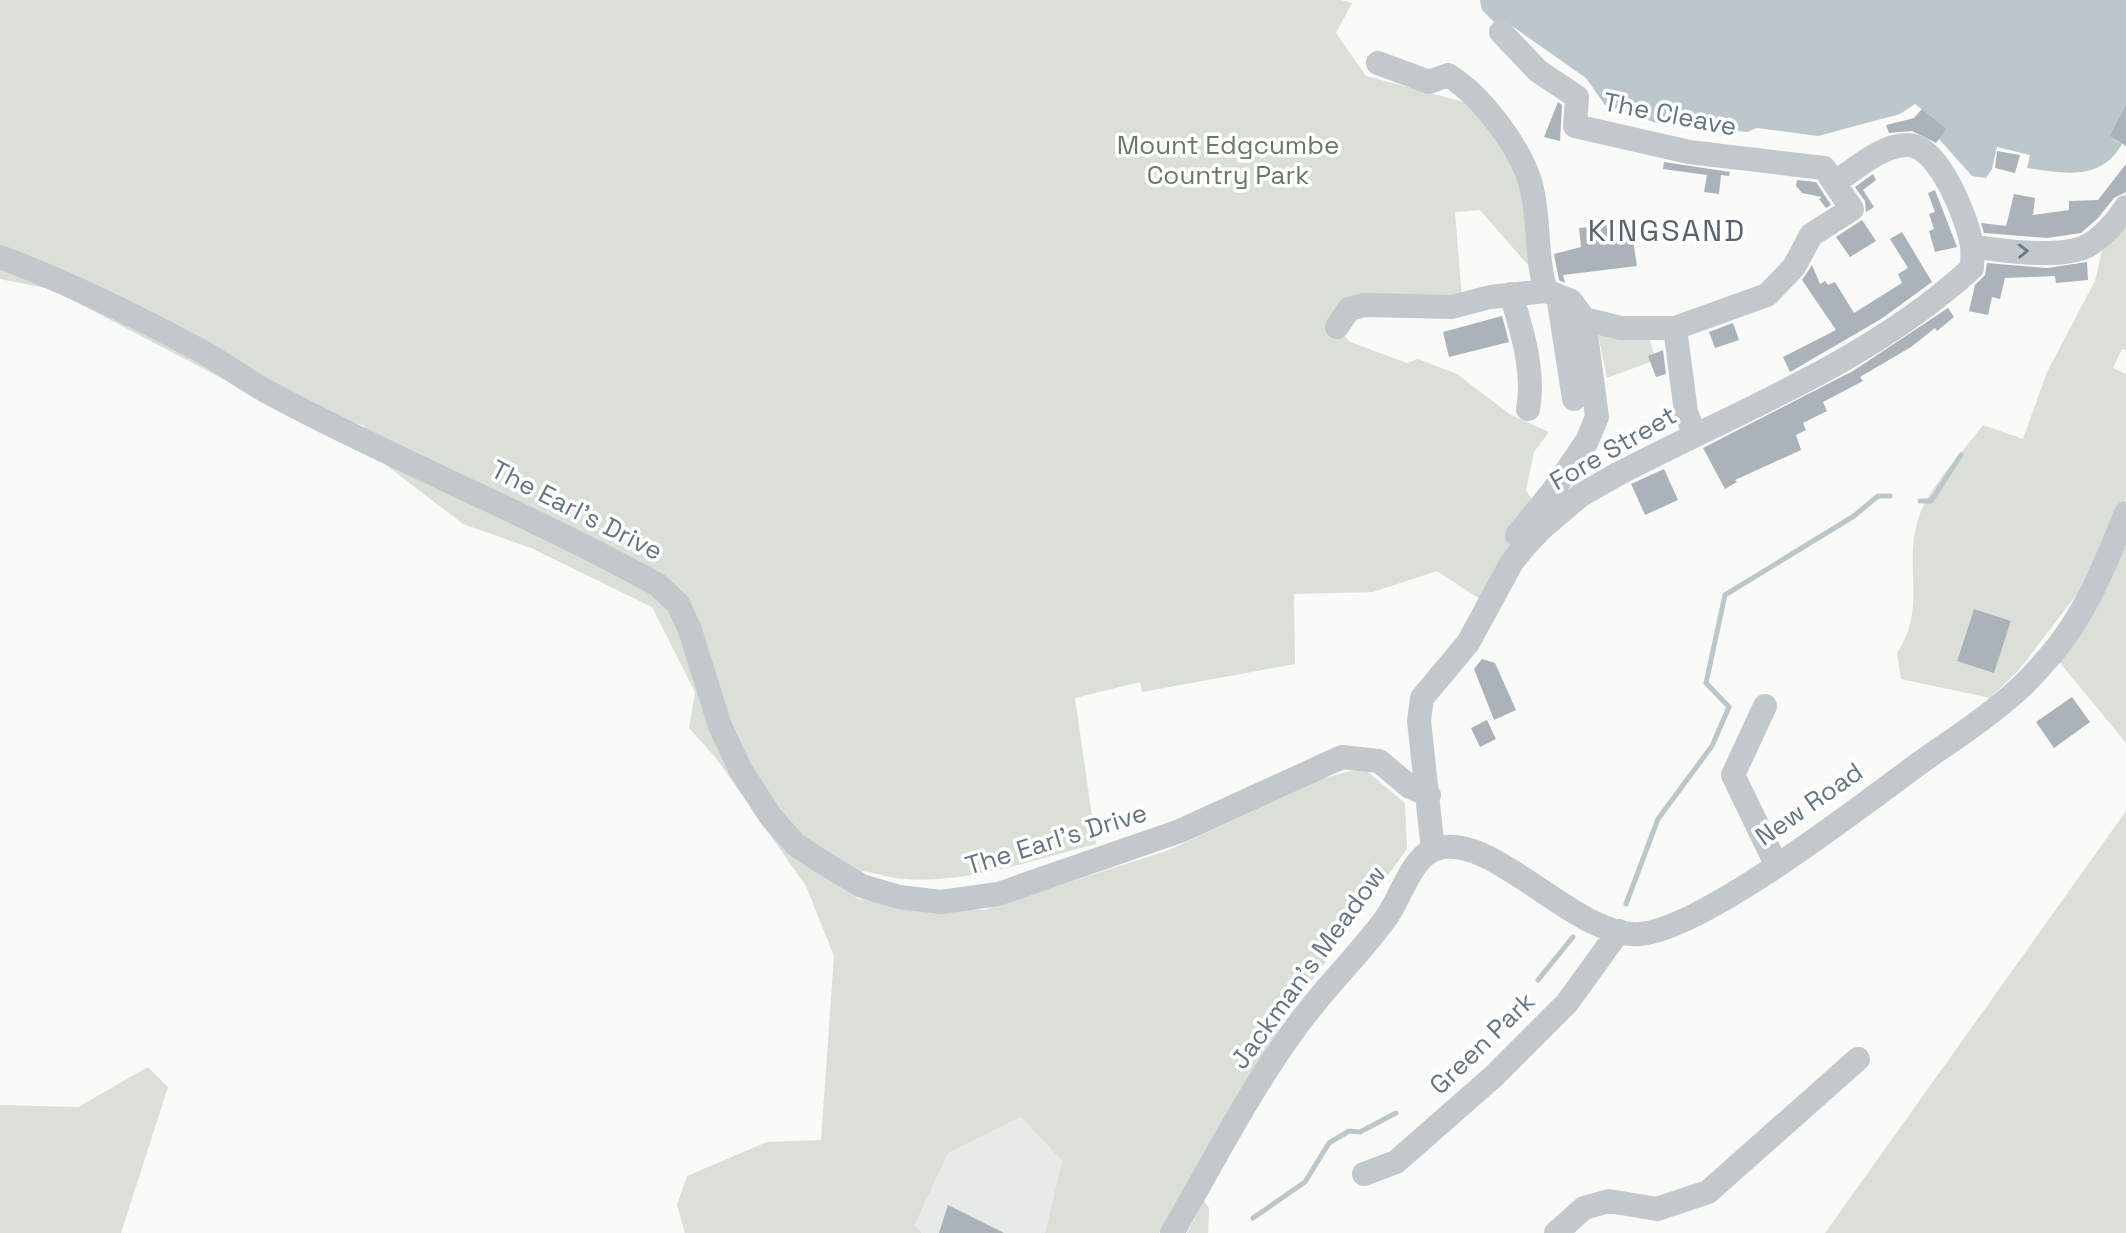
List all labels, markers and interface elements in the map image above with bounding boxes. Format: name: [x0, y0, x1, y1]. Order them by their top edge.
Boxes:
street label: The Cleave: [1601, 84, 1739, 144]
park label: Mount Edgcumbe Country Park: [1117, 128, 1339, 192]
district label: KINGSAND: [1588, 211, 1746, 250]
one-way arrow: [2019, 243, 2029, 259]
street label: Fore Street: [1544, 398, 1682, 498]
street label: The Earl's Drive: [485, 452, 669, 568]
street label: New Road: [1749, 755, 1869, 853]
street label: The Earl's Drive: [961, 795, 1151, 883]
street label: Jackman's Meadow: [1223, 858, 1393, 1076]
street label: Green Park: [1422, 984, 1542, 1102]

